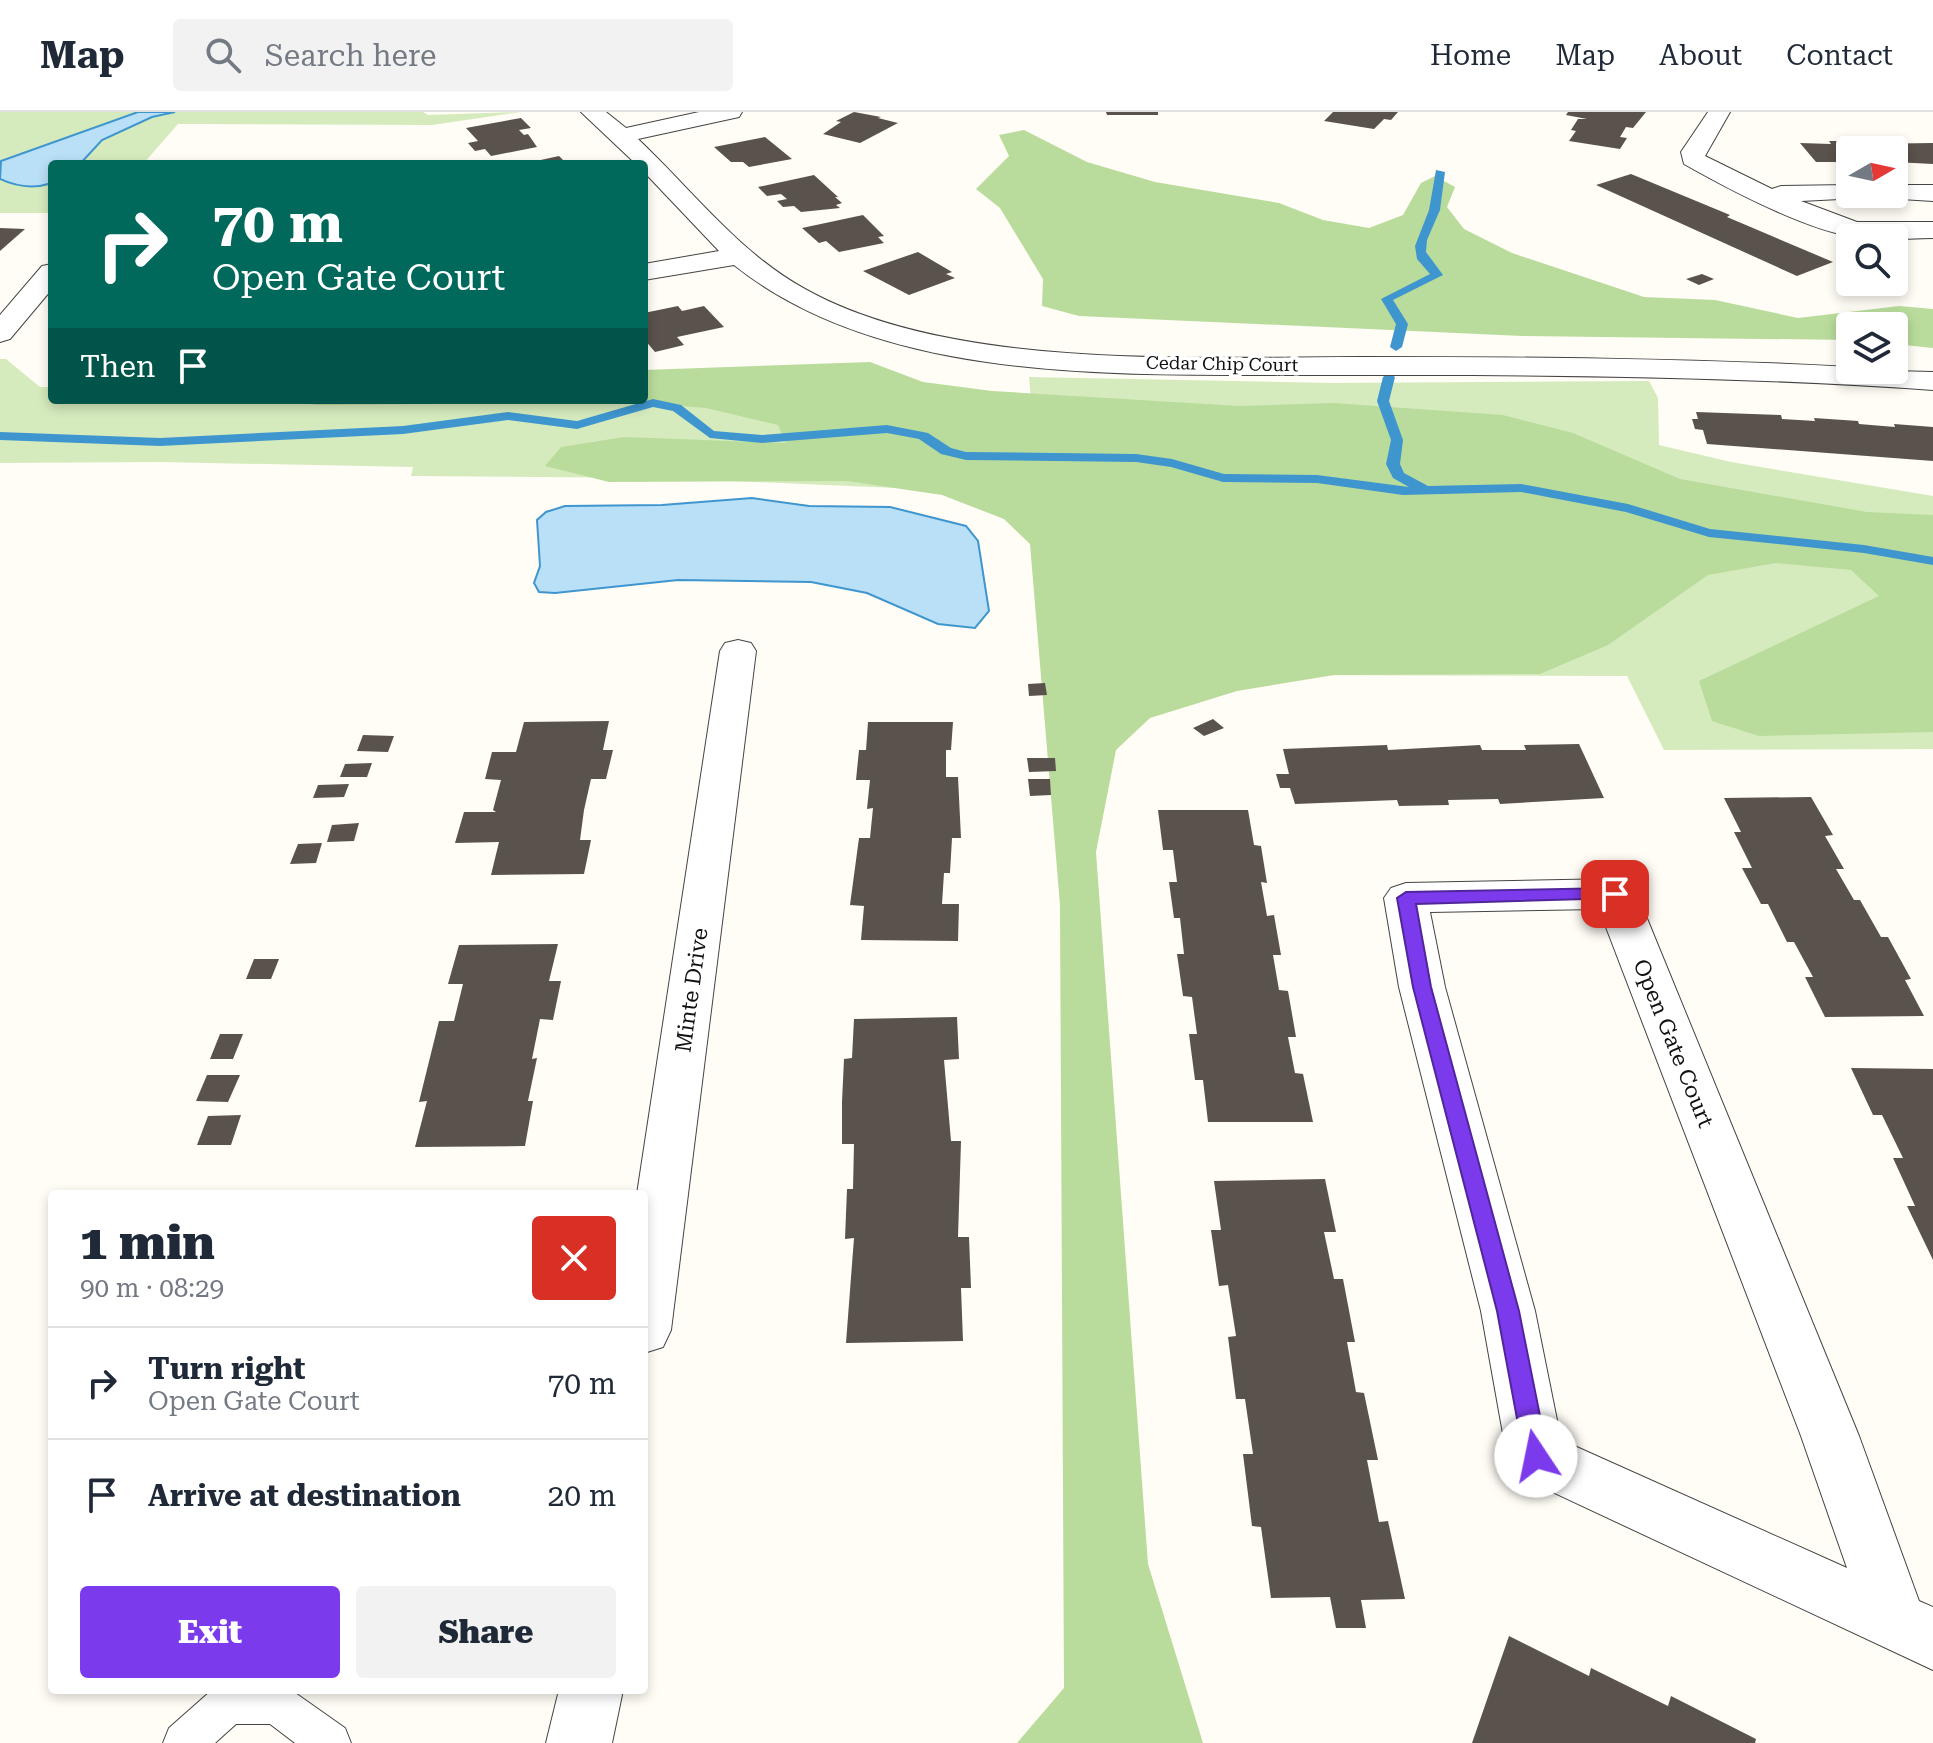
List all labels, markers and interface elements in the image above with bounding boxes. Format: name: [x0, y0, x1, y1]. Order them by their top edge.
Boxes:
search box: [173, 19, 733, 91]
text: Map: [40, 33, 125, 77]
icon: search: [201, 33, 245, 77]
text: Search here: [265, 38, 437, 73]
text: Home: [1430, 39, 1511, 72]
text: Map: [1555, 39, 1615, 72]
text: About: [1659, 39, 1742, 72]
text: Contact: [1786, 39, 1893, 72]
north arrow: [1836, 136, 1908, 208]
map controls: [1836, 136, 1908, 384]
text: 70 m: [212, 190, 343, 256]
icon: right: [80, 192, 184, 296]
button: search: [1836, 224, 1908, 296]
text: Open Gate Court: [212, 257, 505, 299]
button: layers: [1836, 312, 1908, 384]
icon: arrive: [171, 344, 215, 388]
text: Then: [80, 349, 155, 384]
street label: Cedar Chip Court: [1146, 352, 1299, 375]
pin: [1581, 860, 1649, 928]
icon: arrive: [1593, 872, 1637, 916]
street label: Minte Drive: [670, 926, 713, 1054]
street label: Open Gate Court: [1628, 955, 1719, 1131]
text: 1 min: [80, 1215, 215, 1271]
button: close: [532, 1216, 616, 1300]
text: 90 m · 08:29: [80, 1273, 224, 1303]
text: Turn right: [148, 1351, 305, 1386]
icon: right: [80, 1361, 124, 1405]
text: 70 m: [547, 1366, 616, 1401]
text: Open Gate Court: [148, 1386, 360, 1416]
position arrow: [1494, 1414, 1578, 1498]
icon: arrive: [80, 1473, 124, 1517]
text: Arrive at destination: [148, 1478, 461, 1513]
text: 20 m: [547, 1478, 616, 1513]
button: Exit: [80, 1586, 340, 1678]
button: Share: [356, 1586, 616, 1678]

